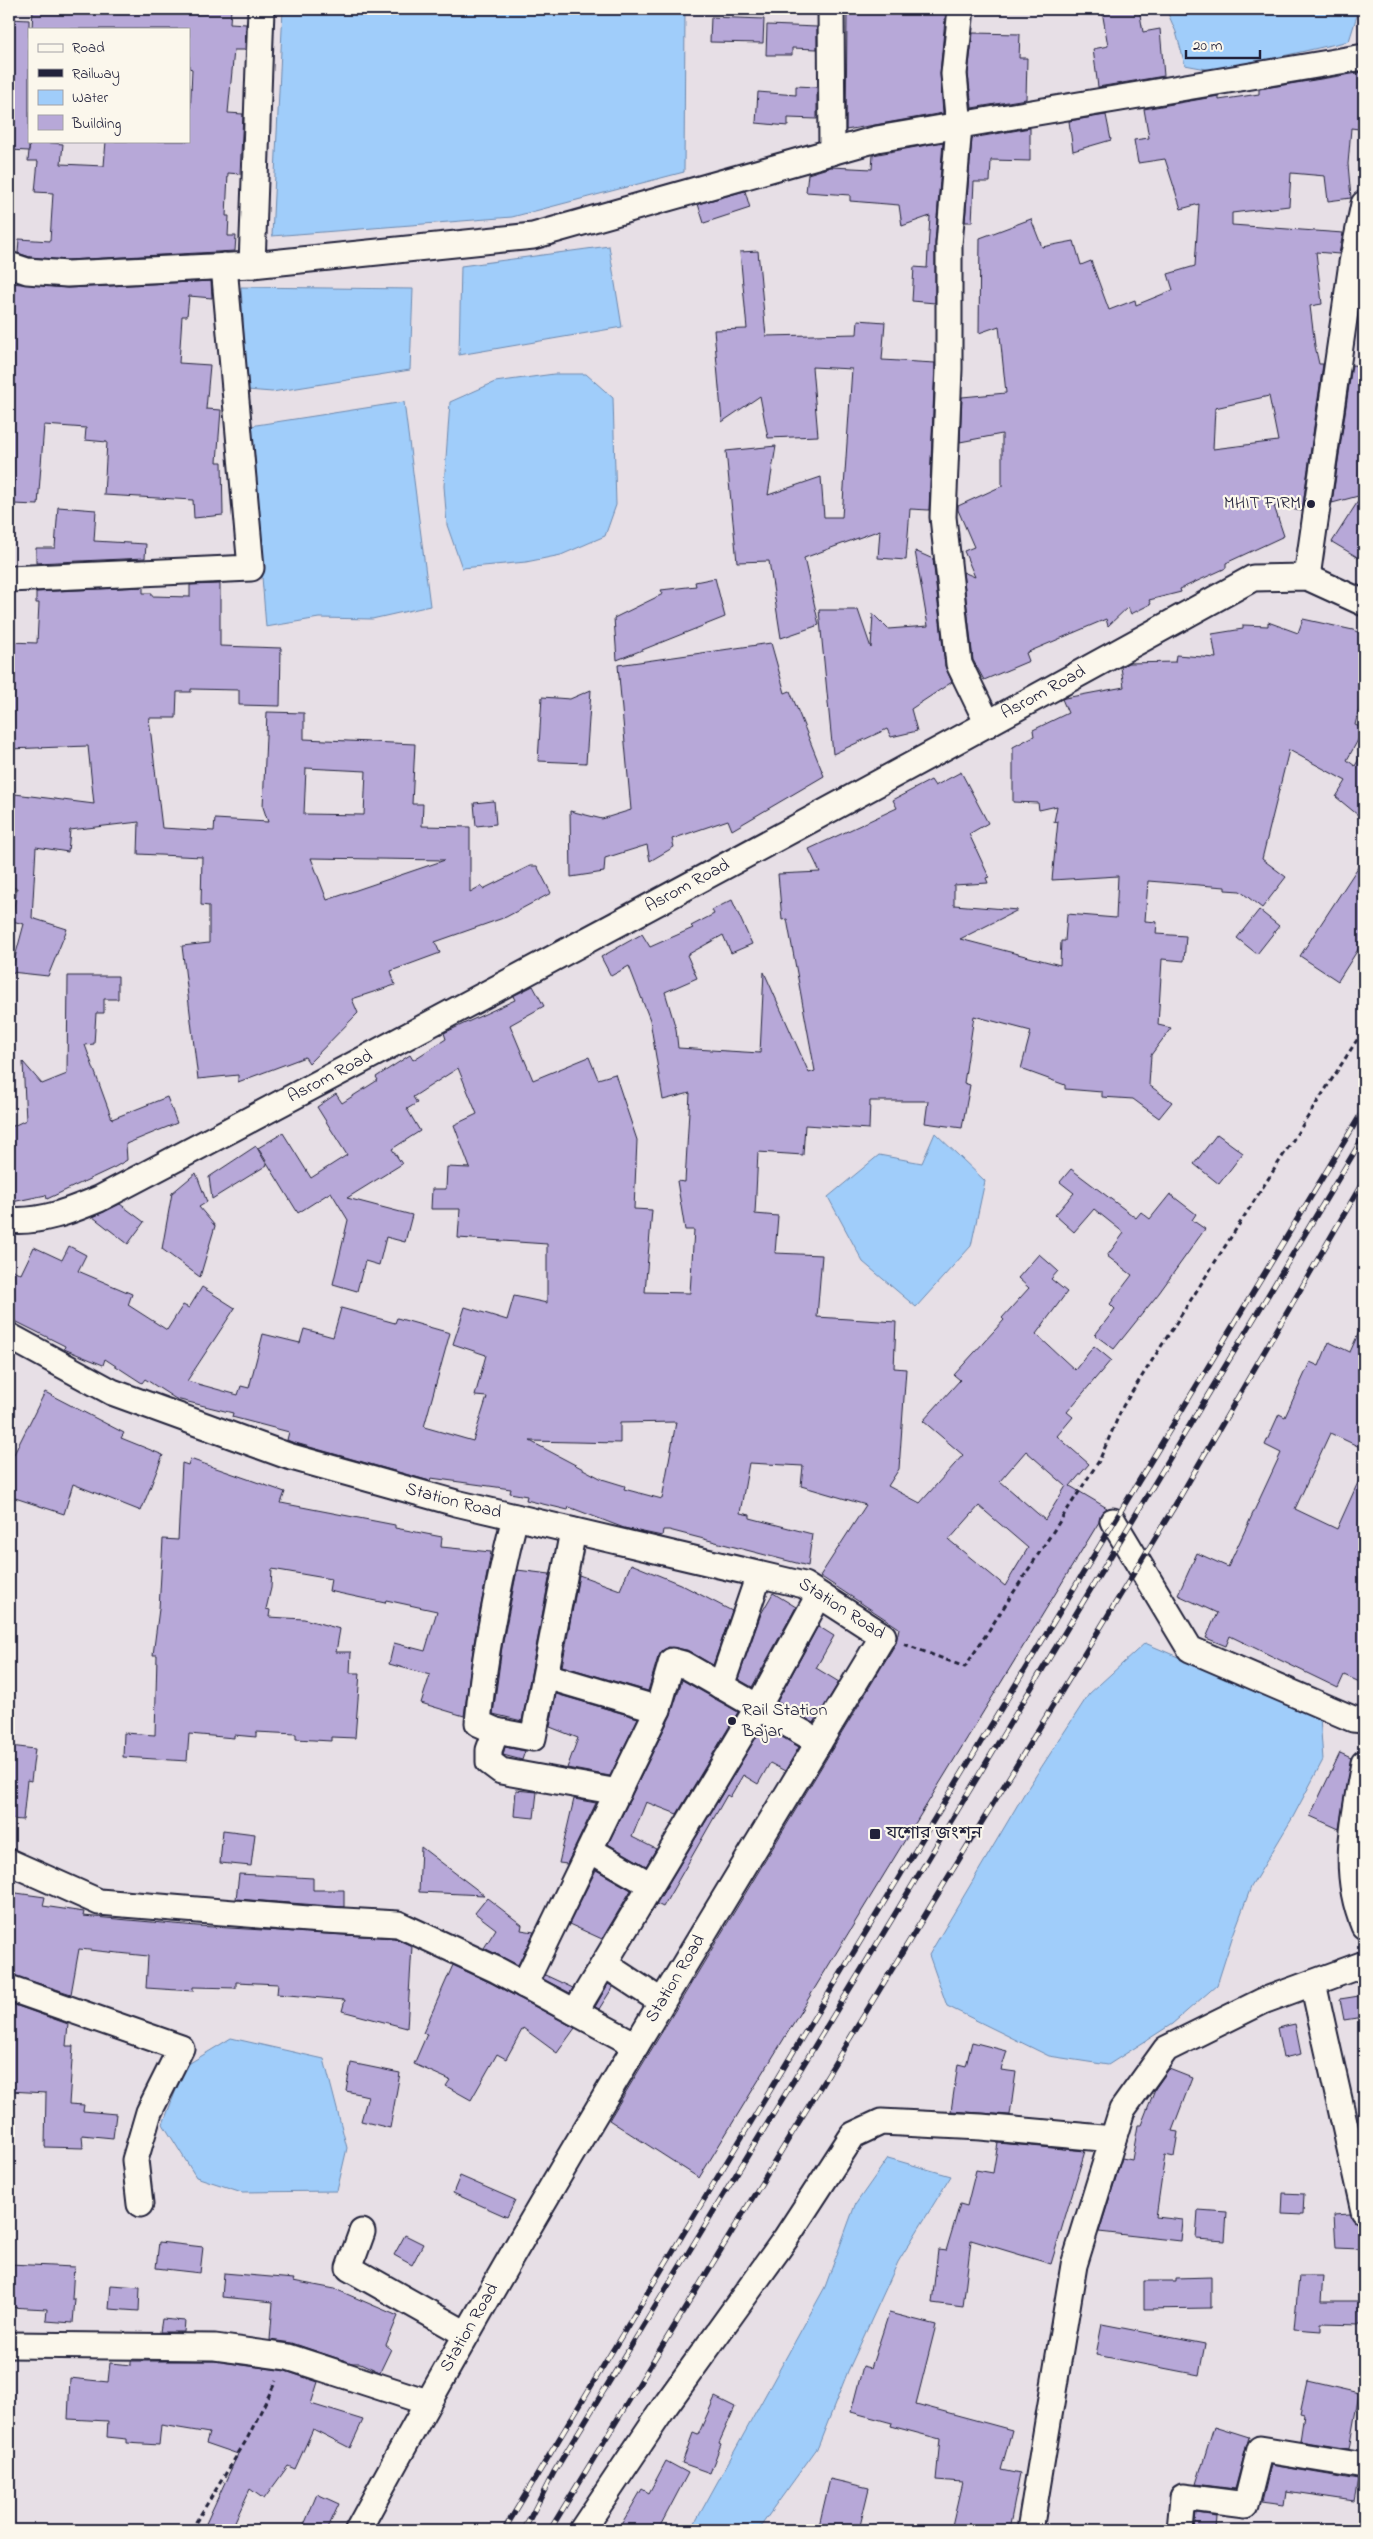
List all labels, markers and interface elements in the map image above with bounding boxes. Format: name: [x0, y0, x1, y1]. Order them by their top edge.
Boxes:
legend: [28, 28, 190, 142]
scale bar: [1186, 28, 1259, 60]
text: 20 m: [1193, 35, 1223, 57]
text: Road: [72, 37, 105, 59]
text: Railway: [72, 63, 120, 86]
text: Water: [72, 87, 108, 109]
text: Building: [71, 113, 121, 136]
place label: MHIT FIRM: [1224, 491, 1301, 517]
marker: MHIT FIRM: [1305, 498, 1317, 510]
street label: Asrom Road: [997, 659, 1091, 727]
street label: Asrom Road: [641, 853, 735, 920]
street label: Asrom Road: [283, 1044, 378, 1110]
street label: Station Road: [402, 1476, 504, 1526]
street label: Station Road: [793, 1571, 890, 1647]
place label: Rail Station Bajar: [741, 1698, 827, 1745]
marker: Rail Station Bajar: [726, 1715, 738, 1727]
place label: যশোর জংশন: [885, 1821, 983, 1847]
marker: যশোর জংশন: [868, 1827, 882, 1841]
street label: Station Road: [639, 1930, 713, 2028]
street label: Station Road: [434, 2279, 506, 2377]

